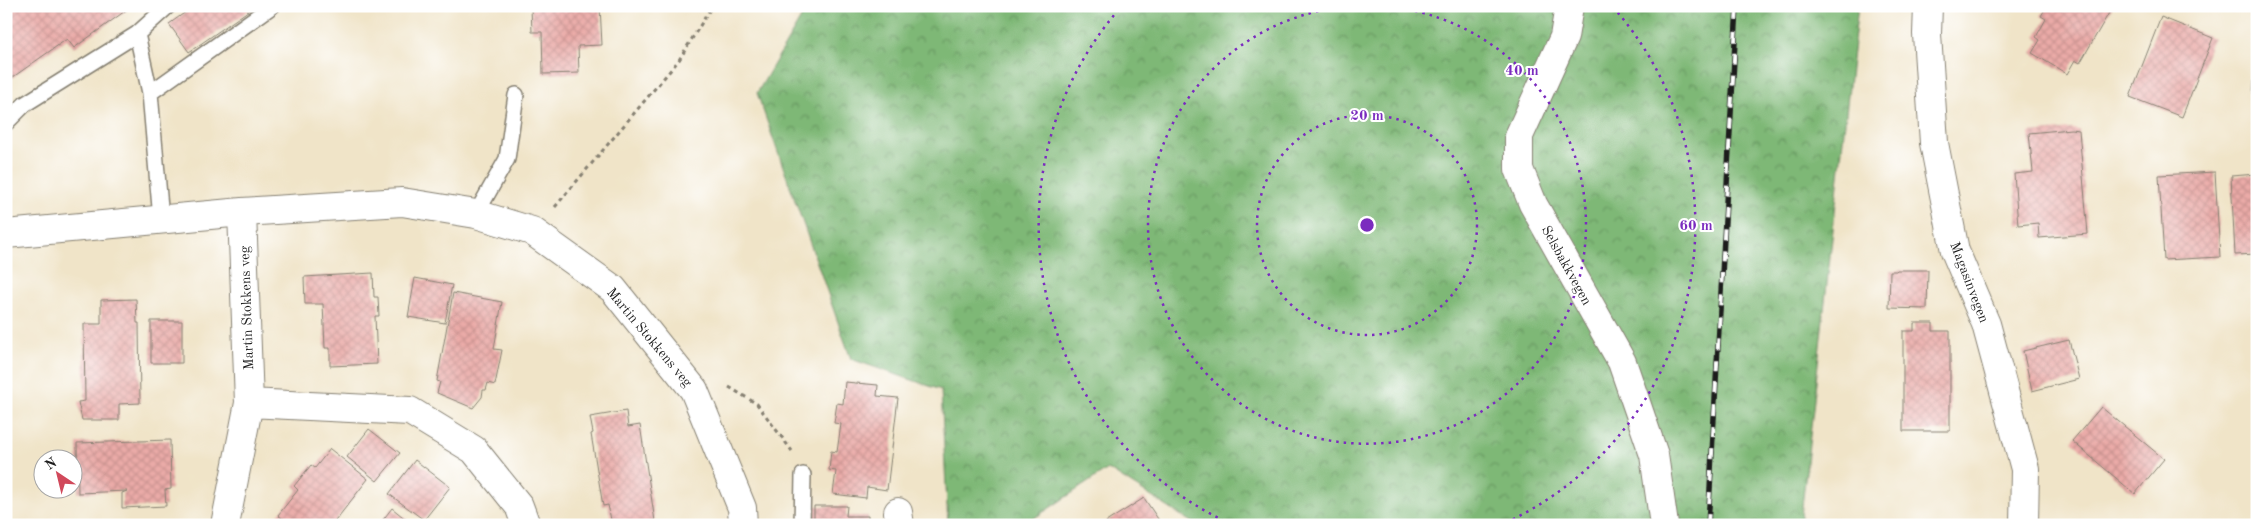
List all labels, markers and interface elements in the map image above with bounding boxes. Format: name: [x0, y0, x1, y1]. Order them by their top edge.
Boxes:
text: 40 m: [1505, 64, 1539, 79]
text: 20 m: [1350, 109, 1384, 124]
centre of rings: [1358, 216, 1376, 234]
text: 60 m: [1679, 219, 1713, 234]
street label: Selsbakkvegen: [1539, 223, 1594, 308]
street label: Magasinvegen: [1947, 240, 1991, 325]
street label: Martin Stokkens veg: [238, 245, 256, 370]
street label: Martin Stokkens veg: [604, 285, 695, 390]
north arrow: [32, 448, 82, 498]
text: N: [43, 455, 60, 473]

